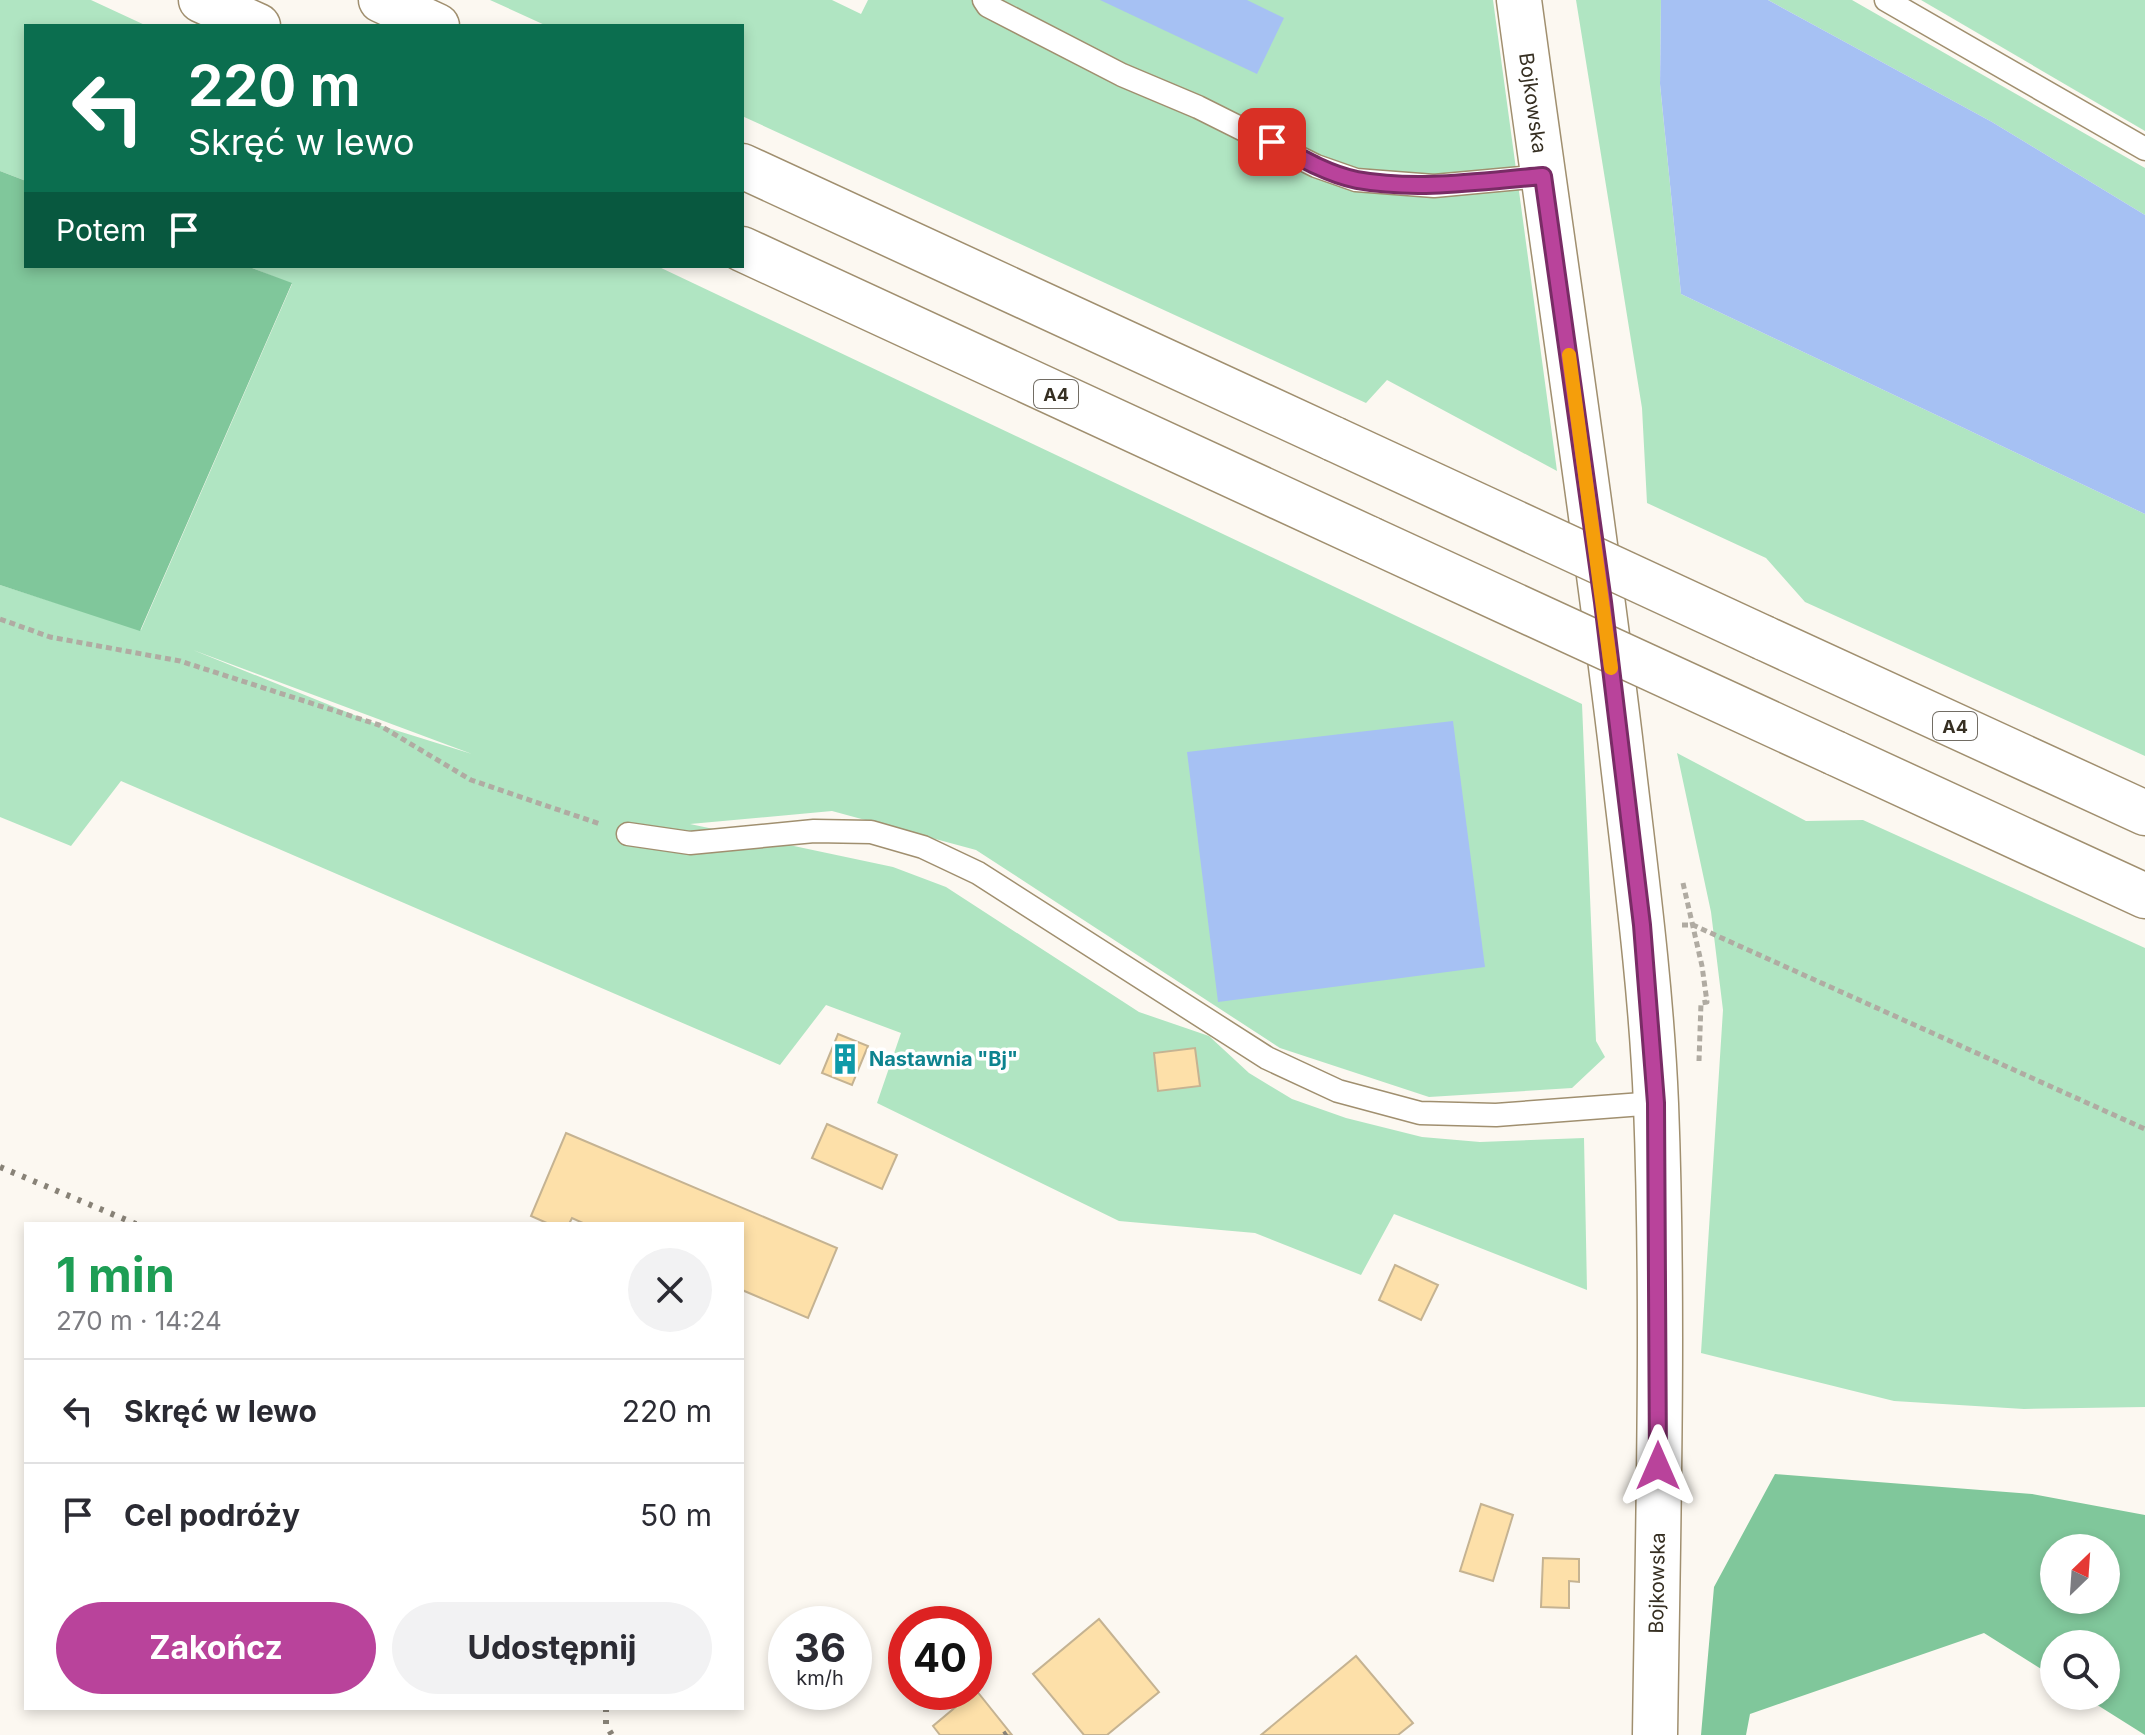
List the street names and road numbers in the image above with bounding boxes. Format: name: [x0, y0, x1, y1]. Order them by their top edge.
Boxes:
street label: Bojkowska: [1514, 51, 1552, 155]
road number: A4: [1034, 380, 1078, 408]
road number: A4: [1933, 712, 1977, 740]
street label: Bojkowska: [1644, 1532, 1670, 1634]

